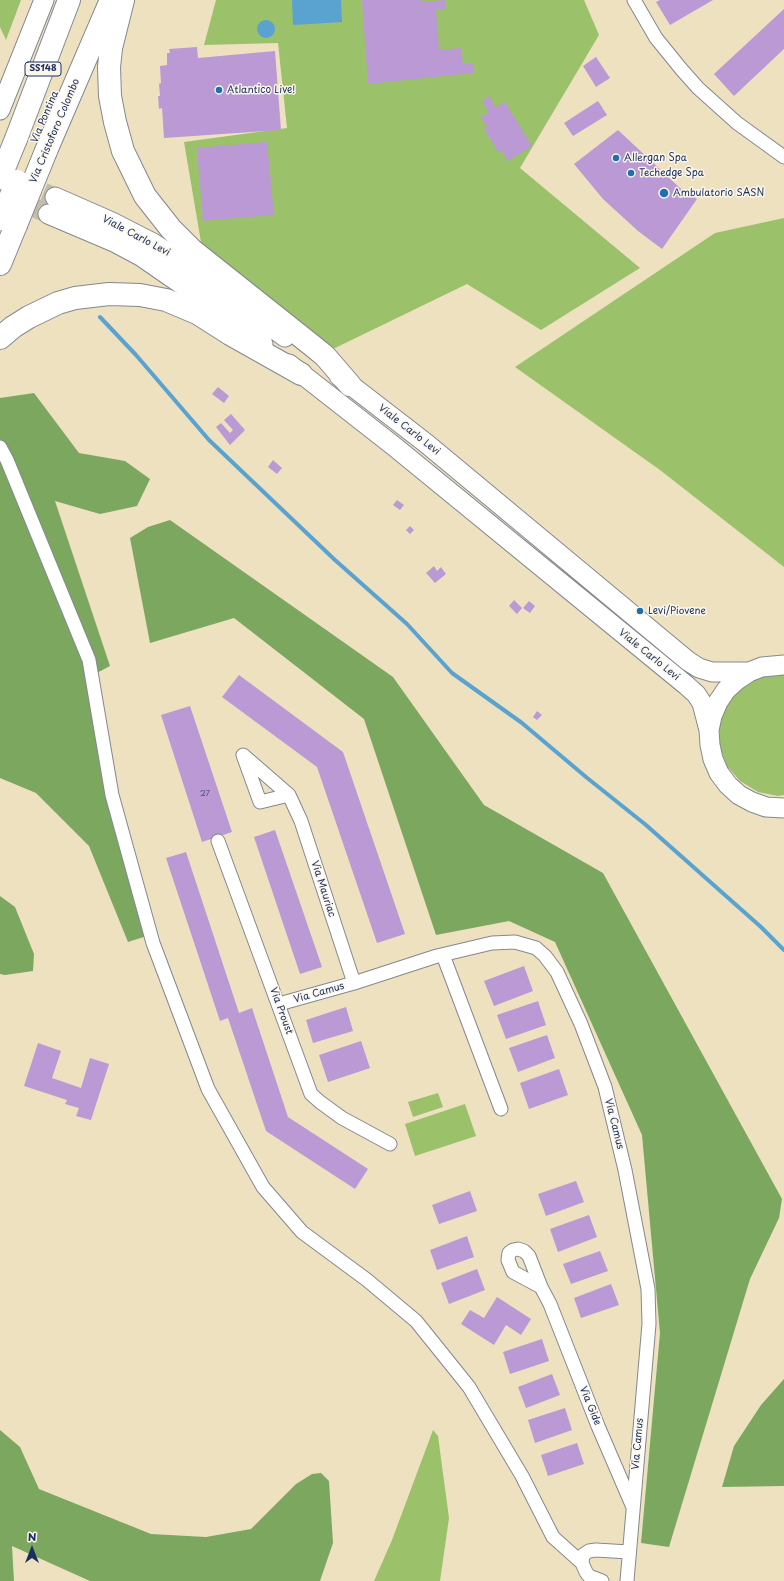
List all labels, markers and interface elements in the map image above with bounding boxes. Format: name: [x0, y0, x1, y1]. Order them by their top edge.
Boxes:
road number: SS148: [25, 62, 61, 76]
street label: Via Cristoforo Colombo: [28, 77, 82, 185]
place label: Atlantico Live!: [227, 84, 295, 96]
marker: Atlantico Live!: [214, 85, 224, 95]
street label: Via Pontina: [29, 89, 61, 145]
place label: Allergan Spa: [624, 152, 687, 164]
marker: Allergan Spa: [611, 153, 621, 163]
place label: Techedge Spa: [639, 167, 704, 179]
marker: Techedge Spa: [626, 168, 636, 178]
marker: Ambulatorio SASN: [658, 187, 670, 199]
place label: Ambulatorio SASN: [673, 187, 764, 199]
street label: Viale Carlo Levi: [100, 213, 172, 259]
street label: Viale Carlo Levi: [376, 402, 442, 458]
place label: Levi/Piovene: [648, 605, 706, 617]
marker: Levi/Piovene: [635, 606, 645, 616]
street label: Viale Carlo Levi: [616, 627, 682, 683]
house number: 27: [200, 789, 210, 799]
street label: Via Mauriac: [308, 859, 338, 919]
street label: Via Camus: [292, 980, 346, 1006]
street label: Via Proust: [267, 986, 295, 1036]
street label: Via Camus: [602, 1097, 626, 1151]
street label: Via Gide: [577, 1385, 603, 1427]
street label: Via Camus: [630, 1418, 646, 1470]
text: N: [28, 1528, 36, 1545]
north arrow: [12, 1529, 52, 1569]

